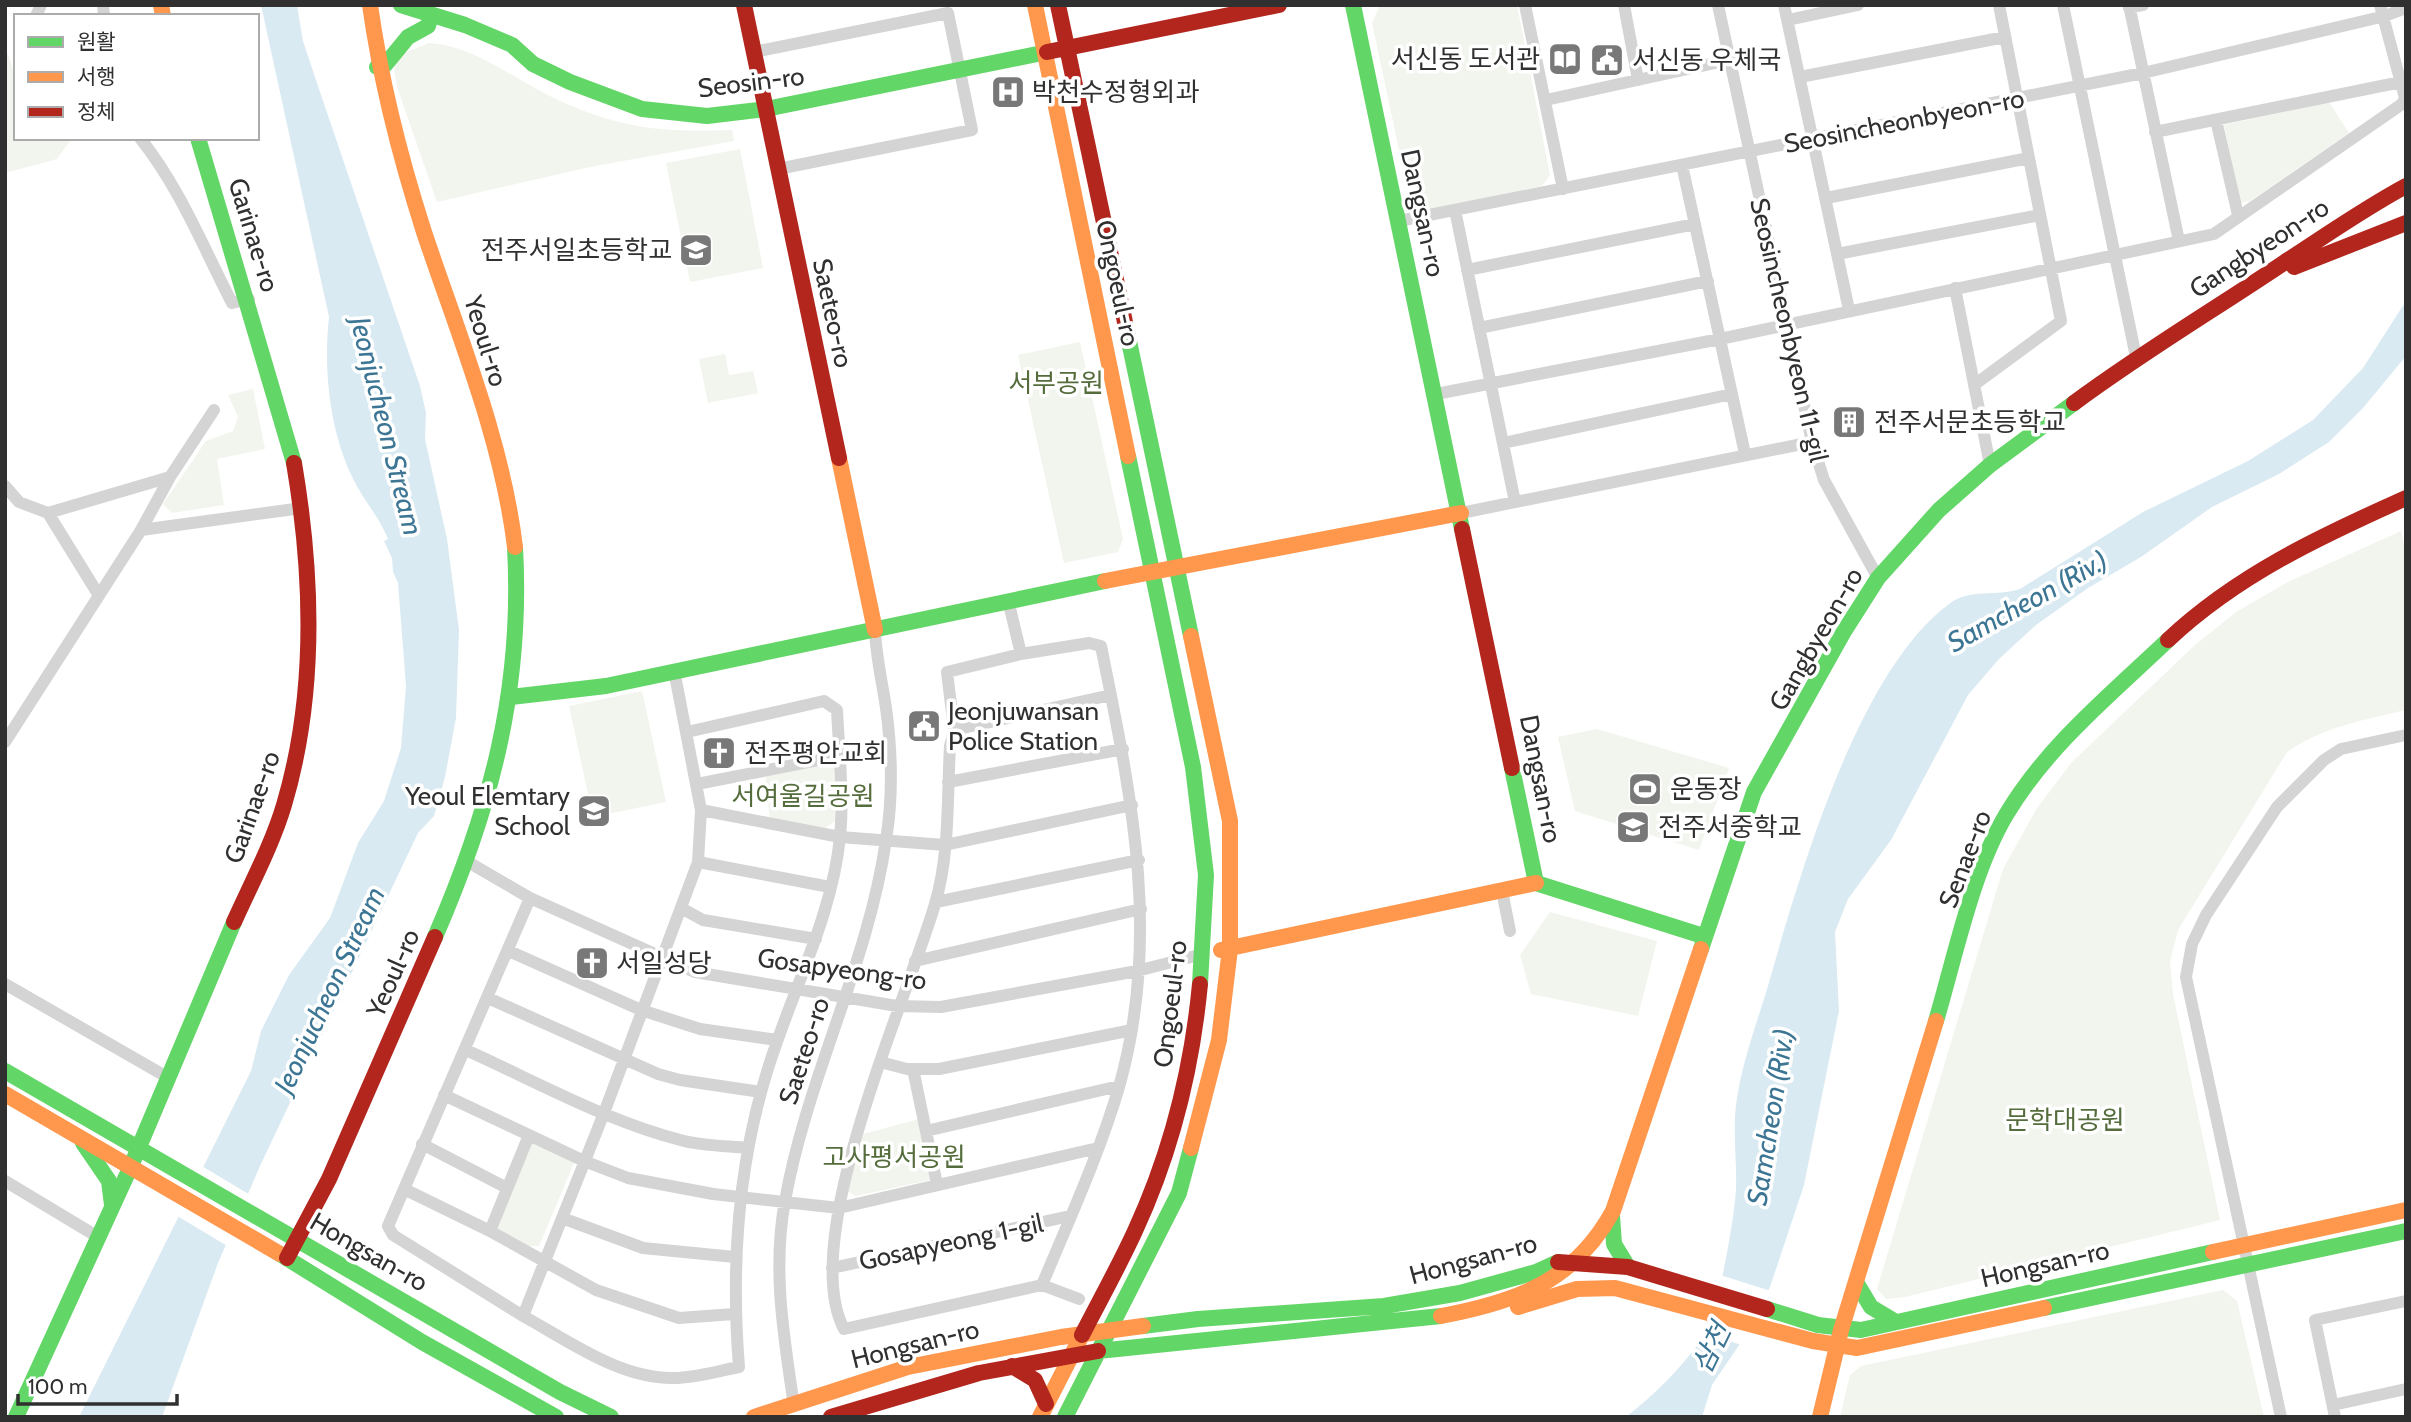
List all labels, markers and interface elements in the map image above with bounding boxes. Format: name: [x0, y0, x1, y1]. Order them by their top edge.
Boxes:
legend: [14, 14, 259, 140]
text: 원활: [77, 29, 116, 54]
library icon: 서신동 도서관: [1546, 40, 1584, 78]
public building icon: 서신동 우체국: [1588, 41, 1626, 79]
place label: 서신동 도서관: [1391, 43, 1540, 75]
place label: 서신동 우체국: [1632, 44, 1781, 76]
street label: Seosin-ro: [696, 60, 806, 104]
text: 서행: [77, 64, 116, 89]
hospital icon: 박천수정형외과: [989, 73, 1027, 111]
place label: 박천수정형외과: [1032, 76, 1200, 108]
street label: Seosincheonbyeon-ro: [1781, 82, 2027, 160]
text: 정체: [77, 99, 116, 124]
street label: Dangsan-ro: [1394, 146, 1452, 280]
street label: Garinae-ro: [222, 174, 286, 296]
street label: Gangbyeon-ro: [2183, 191, 2335, 305]
street label: Seosincheonbyeon 11-gil: [1743, 195, 1835, 465]
street label: Ongoeul-ro: [1089, 217, 1147, 349]
school or university icon: 전주서일초등학교: [677, 231, 715, 269]
place label: 전주서일초등학교: [481, 234, 672, 266]
street label: Saeteo-ro: [806, 256, 860, 370]
street label: Yeoul-ro: [457, 291, 515, 390]
water label: Jeonjucheon Stream: [343, 310, 431, 539]
park label: 서부공원: [1008, 367, 1104, 399]
building icon: 전주서문초등학교: [1830, 403, 1868, 441]
place label: 전주서문초등학교: [1874, 406, 2065, 438]
water label: Samcheon (Riv.): [1941, 543, 2113, 659]
street label: Gangbyeon-ro: [1762, 562, 1870, 716]
place label: Jeonjuwansan Police Station: [947, 695, 1099, 757]
public building icon: Jeonjuwansan Police Station: [905, 707, 943, 745]
street label: Dangsan-ro: [1513, 712, 1569, 846]
church icon: 전주평안교회: [700, 734, 738, 772]
place label: 전주평안교회: [744, 737, 888, 769]
street label: Garinae-ro: [217, 746, 287, 868]
sports icon: 운동장: [1626, 770, 1664, 808]
place label: 운동장: [1670, 773, 1742, 805]
place label: Yeoul Elemtary School: [404, 780, 570, 842]
park label: 서여울길공원: [731, 780, 875, 812]
school or university icon: Yeoul Elemtary School: [575, 792, 613, 830]
street label: Senae-ro: [1932, 806, 1998, 912]
school or university icon: 전주서중학교: [1614, 808, 1652, 846]
place label: 전주서중학교: [1658, 811, 1802, 843]
water label: Jeonjucheon Stream: [265, 881, 392, 1101]
street label: Yeoul-ro: [359, 924, 427, 1023]
street label: Ongoeul-ro: [1146, 939, 1194, 1069]
street label: Gosapyeong-ro: [755, 941, 929, 997]
church icon: 서일성당: [573, 944, 611, 982]
place label: 서일성당: [616, 947, 712, 979]
street label: Saeteo-ro: [772, 994, 836, 1108]
water label: Samcheon (Riv.): [1739, 1026, 1801, 1208]
park label: 문학대공원: [2005, 1104, 2125, 1136]
park label: 고사평서공원: [822, 1141, 966, 1173]
street label: Hongsan-ro: [304, 1205, 434, 1299]
street label: Gosapyeong 1-gil: [856, 1207, 1046, 1277]
street label: Hongsan-ro: [1406, 1227, 1540, 1291]
street label: Hongsan-ro: [1978, 1234, 2112, 1294]
street label: Hongsan-ro: [848, 1313, 982, 1375]
water label: 삼천: [1684, 1314, 1739, 1379]
scale bar: [18, 1362, 177, 1406]
text: 100 m: [28, 1374, 87, 1399]

